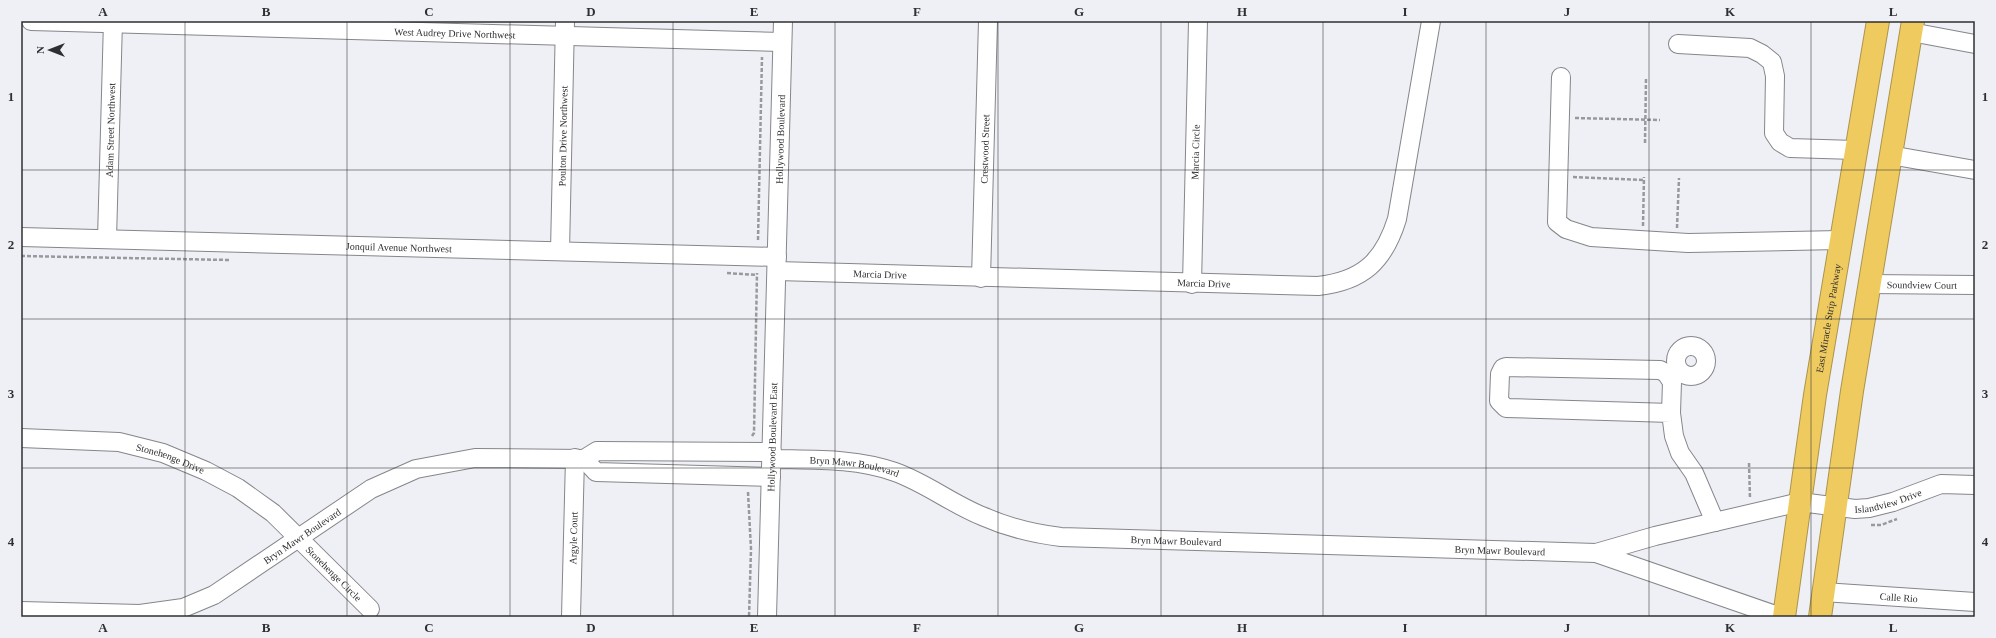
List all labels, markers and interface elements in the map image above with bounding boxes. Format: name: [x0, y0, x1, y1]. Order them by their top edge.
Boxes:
text: A: [98, 4, 108, 19]
text: B: [262, 4, 271, 19]
text: C: [424, 4, 434, 19]
text: D: [586, 4, 596, 19]
text: E: [750, 4, 758, 19]
text: F: [913, 4, 921, 19]
text: G: [1074, 4, 1084, 19]
text: H: [1237, 4, 1247, 19]
text: I: [1402, 4, 1408, 19]
text: J: [1564, 4, 1571, 19]
text: K: [1725, 4, 1736, 19]
text: L: [1889, 4, 1898, 19]
street label: West Audrey Drive Northwest: [394, 26, 516, 41]
north arrow: [30, 30, 70, 70]
text: N: [34, 46, 46, 54]
street label: Adam Street Northwest: [104, 82, 117, 177]
street label: Poulton Drive Northwest: [556, 85, 570, 186]
text: 1: [8, 89, 14, 104]
text: 1: [1982, 89, 1988, 104]
street label: Hollywood Boulevard: [774, 94, 787, 184]
street label: Crestwood Street: [979, 114, 991, 184]
street label: Marcia Circle: [1189, 124, 1202, 180]
text: 2: [8, 237, 14, 252]
text: 2: [1982, 237, 1988, 252]
street label: Jonquil Avenue Northwest: [346, 241, 452, 254]
street label: East Miracle Strip Parkway: [1814, 263, 1843, 374]
street label: Marcia Drive: [853, 268, 907, 281]
street label: Marcia Drive: [1177, 277, 1231, 290]
street label: Soundview Court: [1887, 279, 1957, 291]
street label: Hollywood Boulevard East: [765, 382, 779, 492]
text: 3: [8, 386, 15, 401]
text: 3: [1982, 386, 1989, 401]
street label: Stonehenge Drive: [135, 441, 207, 476]
street label: Bryn Mawr Boulevard: [810, 455, 901, 479]
street label: Islandview Drive: [1854, 487, 1924, 515]
street label: Bryn Mawr Boulevard: [261, 506, 343, 566]
street label: Argyle Court: [567, 511, 580, 565]
text: 4: [8, 534, 15, 549]
street label: Bryn Mawr Boulevard: [1131, 534, 1222, 548]
text: 4: [1982, 534, 1989, 549]
street label: Stonehenge Circle: [304, 544, 364, 604]
street label: Bryn Mawr Boulevard: [1454, 544, 1545, 557]
street label: Calle Rio: [1879, 591, 1918, 604]
text: A: [98, 620, 108, 635]
text: B: [262, 620, 271, 635]
text: C: [424, 620, 434, 635]
text: D: [586, 620, 596, 635]
text: E: [750, 620, 758, 635]
text: F: [913, 620, 921, 635]
text: G: [1074, 620, 1084, 635]
text: H: [1237, 620, 1247, 635]
text: I: [1402, 620, 1408, 635]
text: J: [1564, 620, 1571, 635]
text: K: [1725, 620, 1736, 635]
text: L: [1889, 620, 1898, 635]

